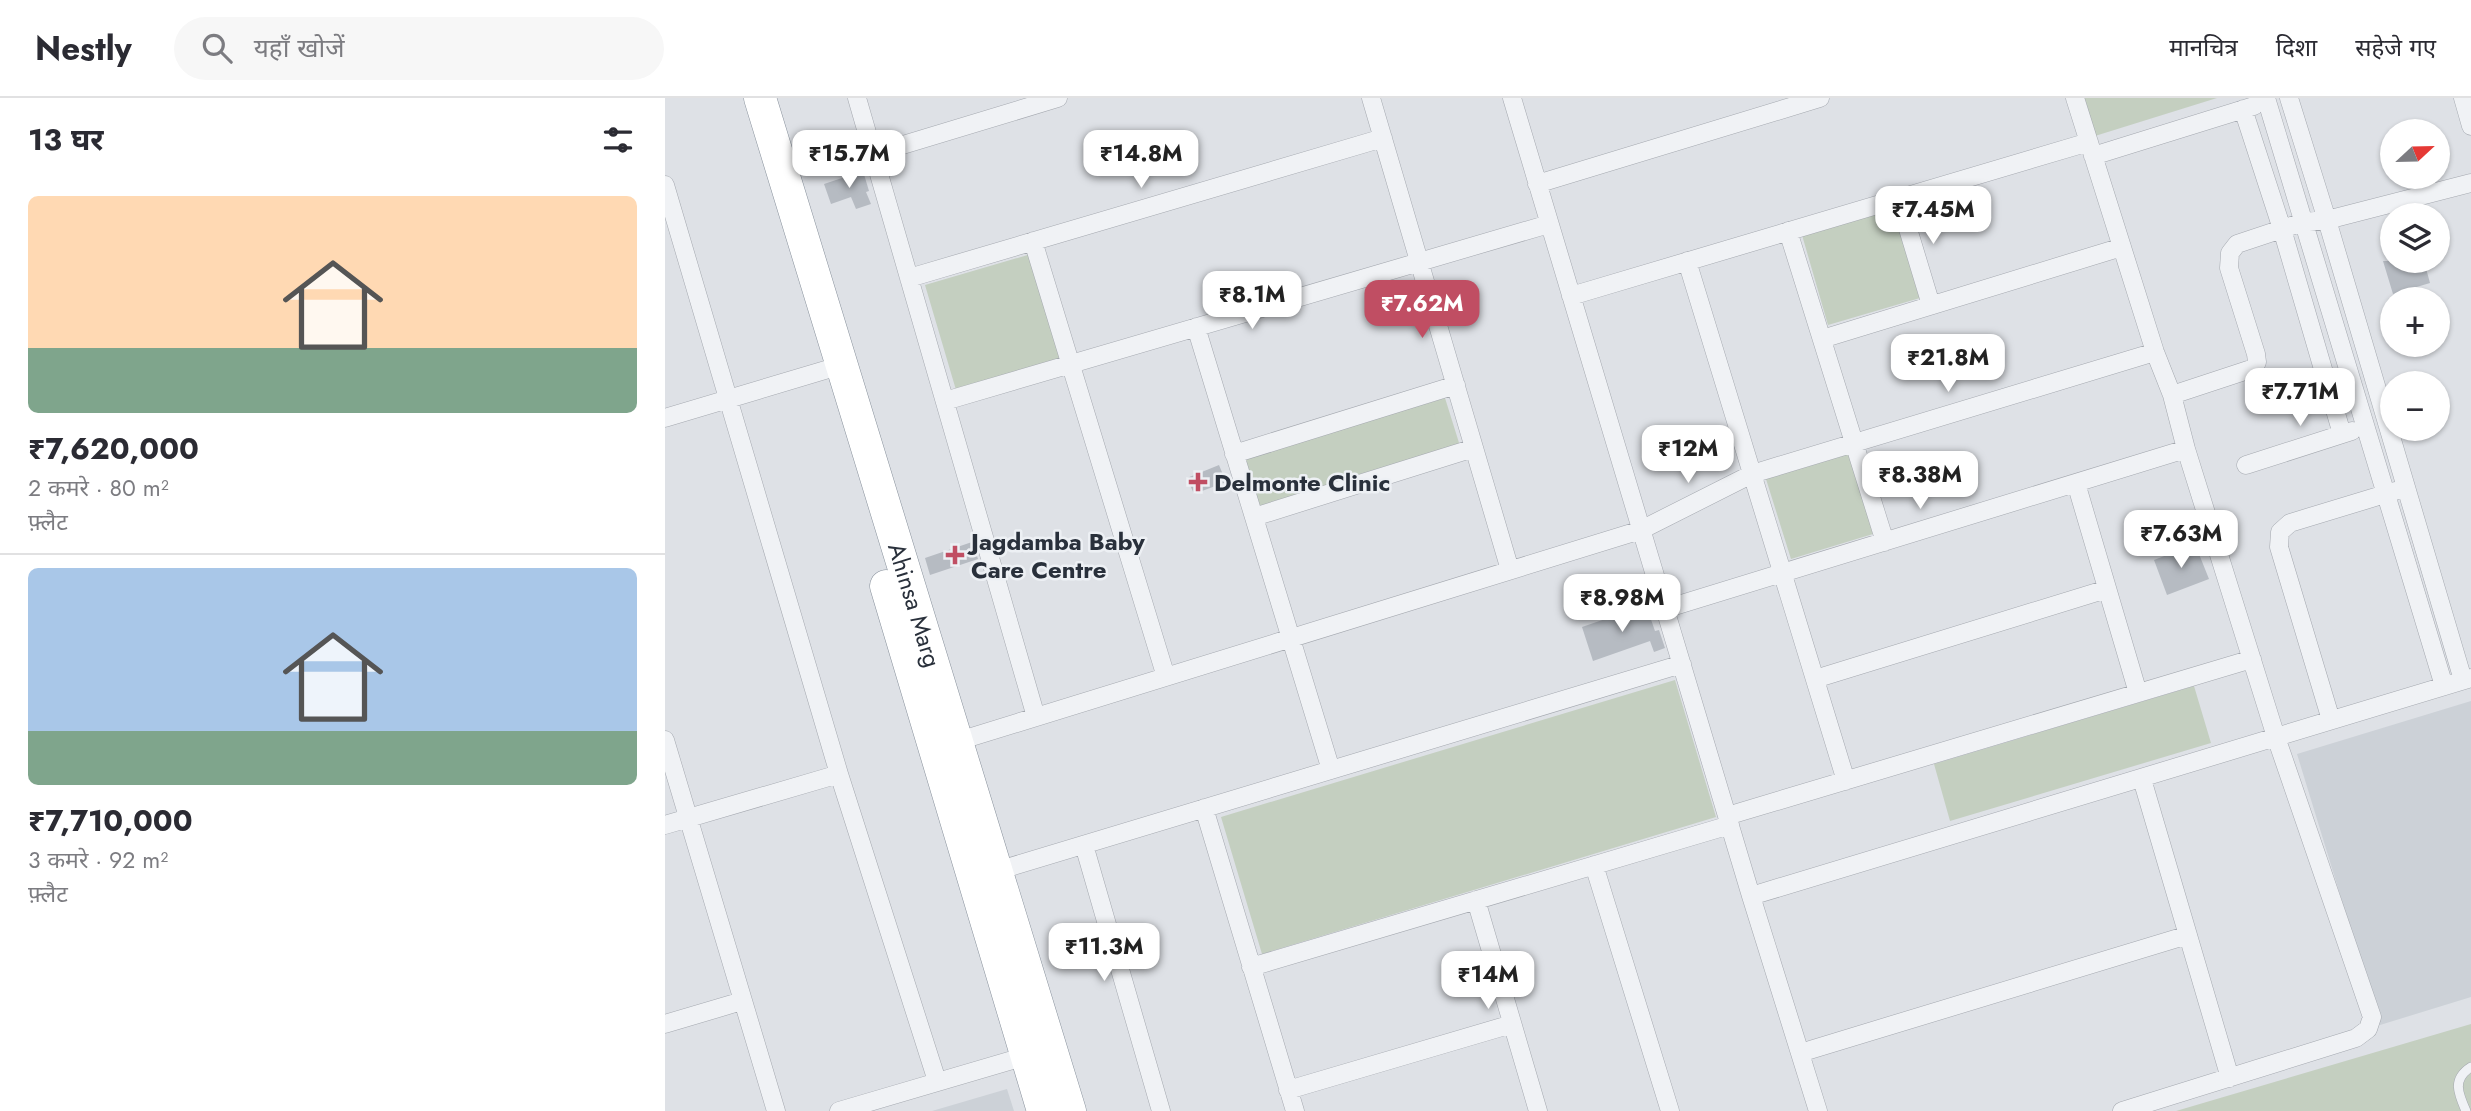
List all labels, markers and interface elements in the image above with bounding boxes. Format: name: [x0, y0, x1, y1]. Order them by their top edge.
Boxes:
search box: [174, 17, 664, 80]
text: Nestly: [35, 25, 132, 72]
icon: search: [198, 29, 236, 67]
text: यहाँ खोजें: [254, 29, 344, 67]
text: मानचित्र: [2169, 30, 2238, 65]
text: दिशा: [2276, 30, 2317, 65]
text: सहेजे गए: [2355, 30, 2436, 65]
text: 13 घर: [28, 118, 104, 161]
north arrow: [2380, 119, 2450, 189]
map controls: [2380, 119, 2450, 441]
icon: filters: [599, 121, 637, 159]
pin: ₹15.7M: [792, 130, 906, 190]
pin: ₹14.8M: [1084, 130, 1198, 190]
text: ₹15.7M: [808, 136, 890, 170]
text: ₹14.8M: [1099, 136, 1183, 170]
pin: ₹7.45M: [1876, 186, 1990, 246]
text: ₹7.45M: [1891, 192, 1975, 226]
button: layers: [2380, 203, 2450, 273]
icon: home: [270, 242, 396, 368]
pin: ₹8.1M: [1203, 272, 1301, 331]
text: ₹8.1M: [1219, 277, 1285, 311]
pin: ₹7.62M: [1365, 280, 1479, 340]
text: ₹7.62M: [1380, 286, 1464, 320]
button: +: [2380, 287, 2450, 357]
pin: ₹21.8M: [1891, 334, 2005, 394]
text: ₹21.8M: [1907, 340, 1989, 374]
pin: ₹7.71M: [2243, 368, 2357, 428]
button: −: [2380, 371, 2450, 441]
text: ₹7.71M: [2261, 374, 2339, 408]
pin: ₹12M: [1647, 426, 1729, 485]
text: ₹7,620,000: [28, 427, 199, 470]
text: ₹12M: [1658, 431, 1718, 465]
pin: ₹8.38M: [1863, 452, 1977, 511]
text: ₹8.38M: [1878, 457, 1962, 491]
place label: Delmonte Clinic: [1214, 465, 1390, 500]
text: 2 कमरे · 80 m²: [28, 471, 169, 505]
marker: Delmonte Clinic: [1188, 472, 1208, 492]
text: फ़्लैट: [28, 505, 68, 539]
pin: ₹7.63M: [2124, 510, 2238, 570]
text: ₹7.63M: [2140, 516, 2222, 550]
place label: Jagdamba Baby Care Centre: [967, 524, 1145, 587]
street label: Ahinsa Marg: [880, 538, 951, 671]
marker: Jagdamba Baby Care Centre: [945, 545, 965, 565]
pin: ₹8.98M: [1565, 574, 1679, 634]
text: ₹8.98M: [1580, 580, 1664, 614]
icon: home: [270, 614, 396, 740]
text: ₹7,710,000: [28, 799, 193, 842]
text: 3 कमरे · 92 m²: [28, 843, 168, 877]
text: फ़्लैट: [28, 877, 68, 911]
pin: ₹11.3M: [1047, 924, 1161, 983]
text: ₹11.3M: [1065, 929, 1143, 963]
pin: ₹14M: [1447, 951, 1529, 1011]
text: ₹14M: [1457, 957, 1519, 991]

